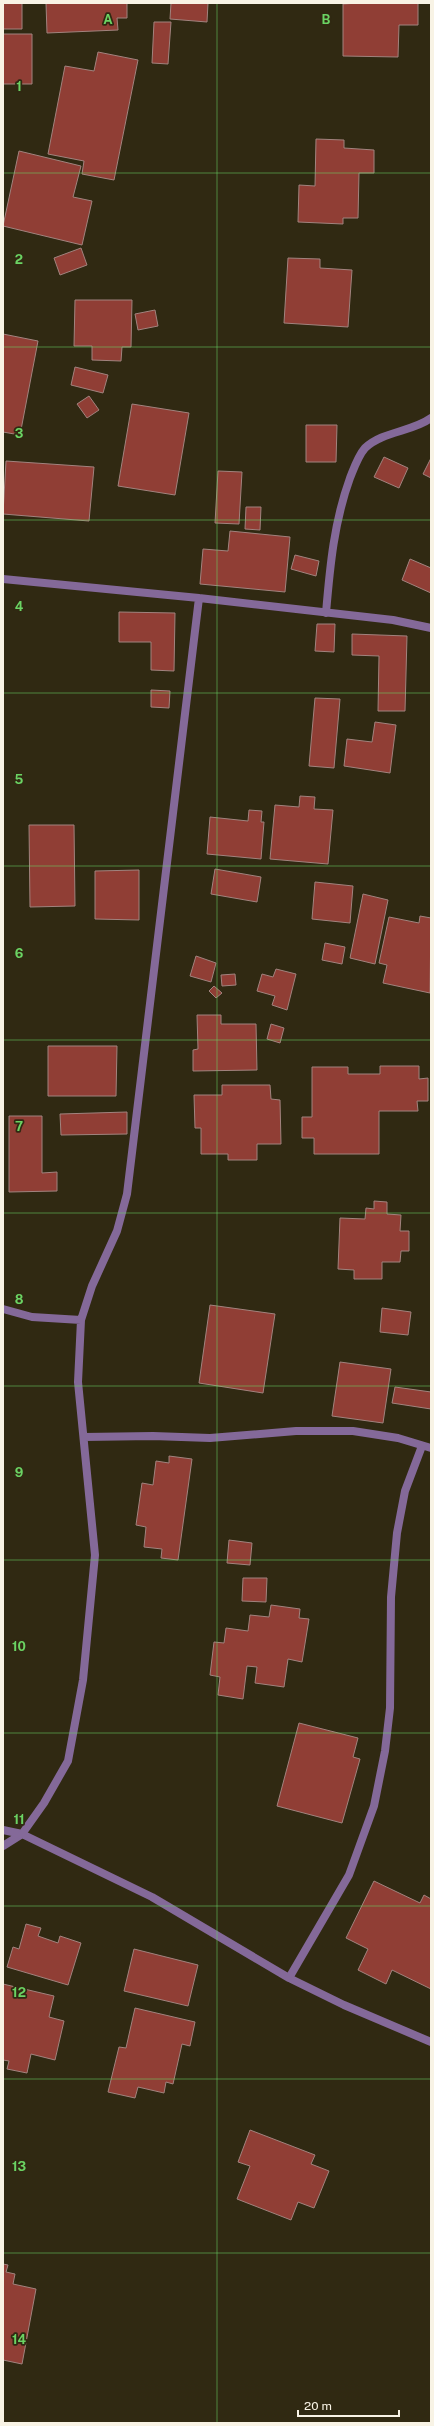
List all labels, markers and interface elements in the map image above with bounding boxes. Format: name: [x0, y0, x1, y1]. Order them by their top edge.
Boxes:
text: A: [103, 12, 113, 27]
text: B: [322, 12, 331, 27]
text: 1: [16, 79, 22, 94]
text: 2: [15, 252, 23, 267]
text: 3: [15, 426, 24, 441]
text: 4: [15, 599, 24, 614]
text: 5: [15, 772, 24, 787]
text: 6: [15, 946, 24, 961]
text: 7: [15, 1119, 23, 1134]
text: 8: [15, 1292, 24, 1307]
text: 9: [15, 1465, 23, 1480]
text: 10: [12, 1639, 26, 1654]
text: 11: [13, 1812, 25, 1827]
text: 12: [12, 1985, 26, 2000]
text: 13: [12, 2159, 26, 2174]
text: 14: [12, 2332, 27, 2347]
scale bar: [298, 2392, 399, 2418]
text: 20 m: [304, 2399, 332, 2413]

